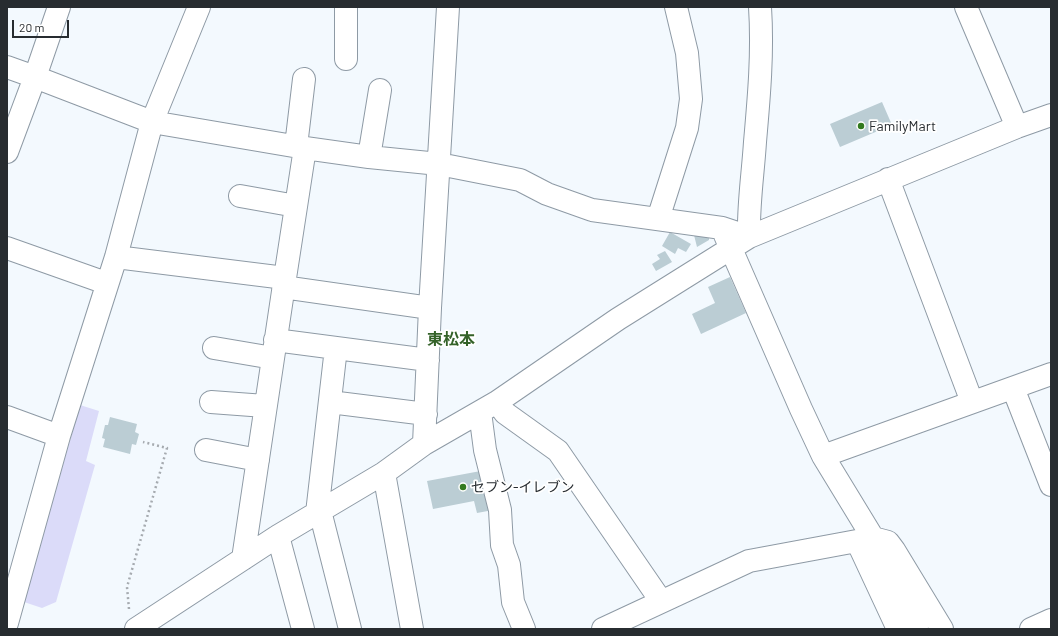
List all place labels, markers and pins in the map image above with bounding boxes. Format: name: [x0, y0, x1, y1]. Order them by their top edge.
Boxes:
place label: FamilyMart: [869, 118, 936, 134]
marker: FamilyMart: [856, 121, 866, 131]
place label: セブン-イレブン: [471, 479, 575, 495]
marker: セブン-イレブン: [458, 482, 468, 492]

